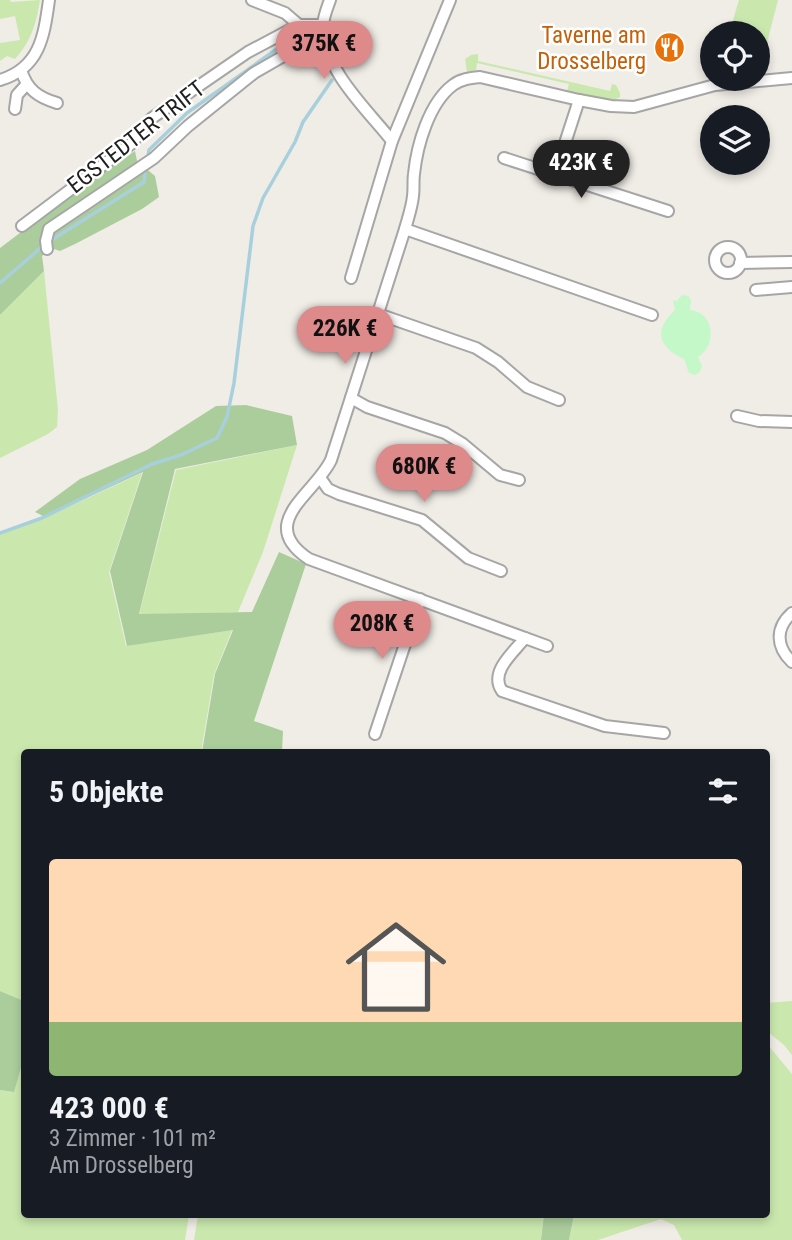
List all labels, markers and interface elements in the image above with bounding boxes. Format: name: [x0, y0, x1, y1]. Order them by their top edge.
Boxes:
map controls: [700, 21, 770, 175]
button: locate: [700, 21, 770, 91]
pin: 375K €: [267, 22, 381, 81]
place label: Taverne am Drosselberg: [537, 22, 646, 75]
text: 375K €: [292, 30, 356, 57]
restaurant icon: Taverne am Drosselberg: [652, 31, 686, 65]
street label: EGSTEDTER TRIFT: [62, 75, 210, 199]
button: layers: [700, 105, 770, 175]
pin: 423K €: [524, 140, 638, 200]
text: 423K €: [549, 149, 613, 176]
pin: 226K €: [288, 306, 402, 366]
text: 226K €: [313, 315, 377, 342]
pin: 680K €: [367, 444, 481, 504]
text: 680K €: [392, 453, 456, 480]
pin: 208K €: [325, 602, 439, 661]
text: 208K €: [350, 610, 414, 637]
icon: filters: [704, 772, 742, 810]
text: 5 Objekte: [49, 774, 164, 809]
icon: home: [333, 904, 459, 1030]
text: 423 000 €: [49, 1090, 169, 1125]
text: 3 Zimmer · 101 m²: [49, 1125, 216, 1152]
text: Am Drosselberg: [49, 1152, 194, 1179]

